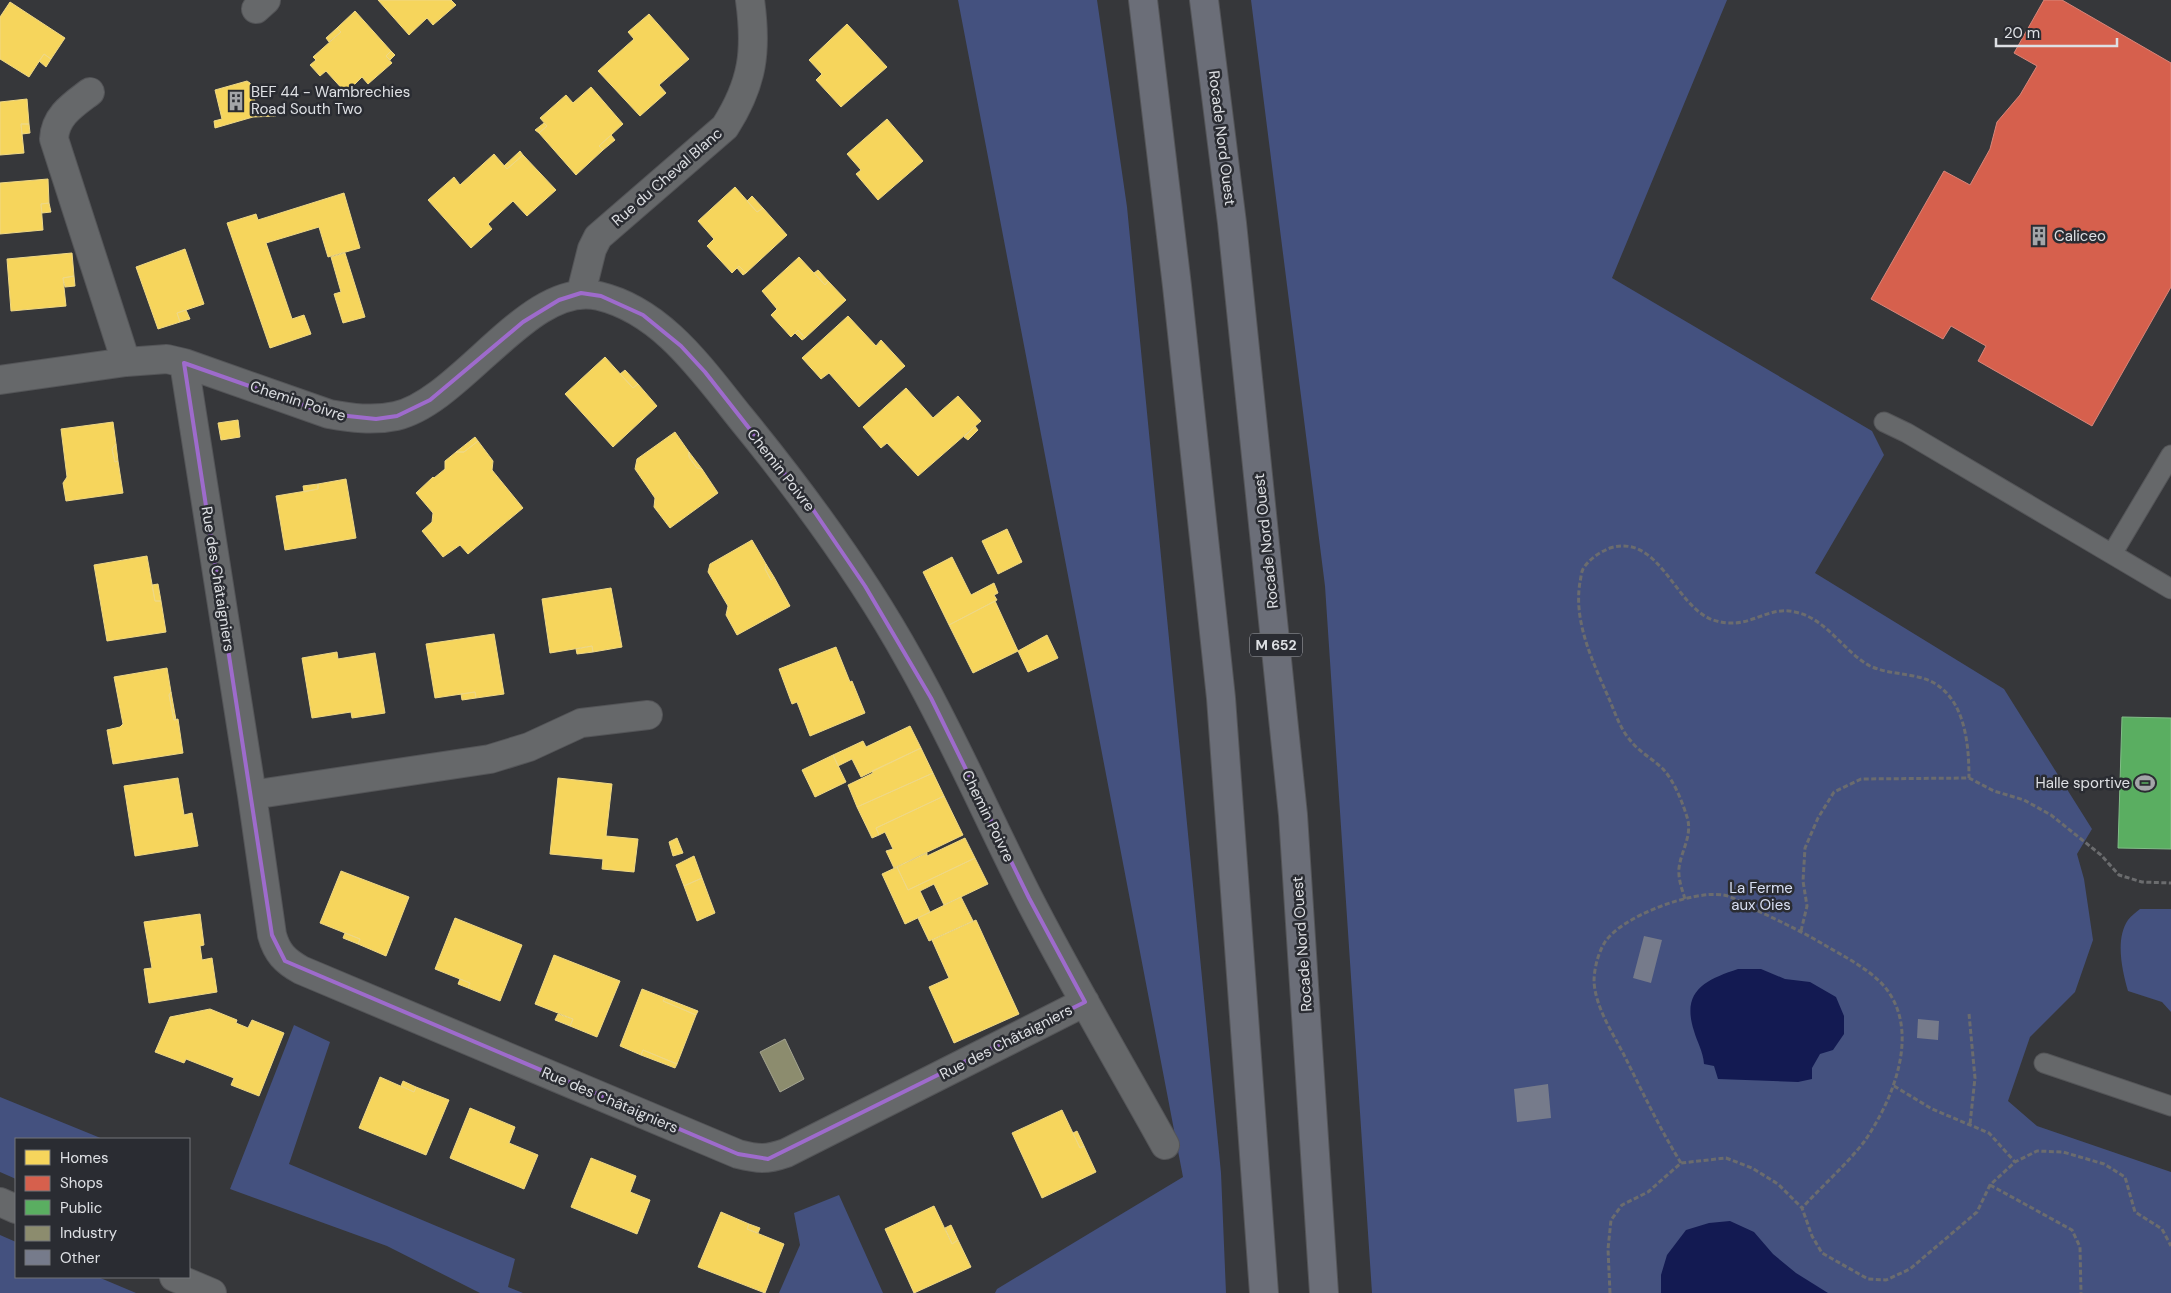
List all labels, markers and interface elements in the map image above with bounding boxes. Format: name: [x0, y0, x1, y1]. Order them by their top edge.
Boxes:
scale bar: [1996, 15, 2117, 47]
text: 20 m: [2004, 23, 2040, 43]
street label: Rocade Nord Ouest: [1204, 69, 1240, 207]
place label: BEF 44 - Wambrechies Road South Two: [251, 82, 410, 119]
building icon: BEF 44 - Wambrechies Road South Two: [225, 90, 247, 112]
street label: Rue du Cheval Blanc: [607, 123, 727, 231]
building icon: Caliceo: [2028, 225, 2050, 247]
place label: Caliceo: [2054, 226, 2106, 246]
street label: Chemin Poivre: [247, 376, 349, 426]
street label: Chemin Poivre: [742, 424, 820, 516]
street label: Rocade Nord Ouest: [1249, 472, 1283, 610]
street label: Rue des Châtaigniers: [197, 505, 239, 653]
road number: M 652: [1250, 634, 1302, 656]
street label: Chemin Poivre: [957, 767, 1019, 865]
sports icon: Halle sportive: [2134, 772, 2156, 794]
place label: Halle sportive: [2036, 773, 2130, 793]
street label: Rocade Nord Ouest: [1287, 875, 1317, 1012]
park label: La Ferme aux Oies: [1729, 878, 1793, 915]
street label: Rue des Châtaigniers: [936, 1000, 1076, 1084]
street label: Rue des Châtaigniers: [539, 1062, 681, 1138]
legend: [15, 1138, 190, 1278]
text: Homes: [60, 1148, 109, 1168]
text: Shops: [60, 1173, 103, 1193]
text: Public: [60, 1198, 102, 1218]
text: Industry: [60, 1223, 118, 1243]
text: Other: [60, 1248, 101, 1268]

